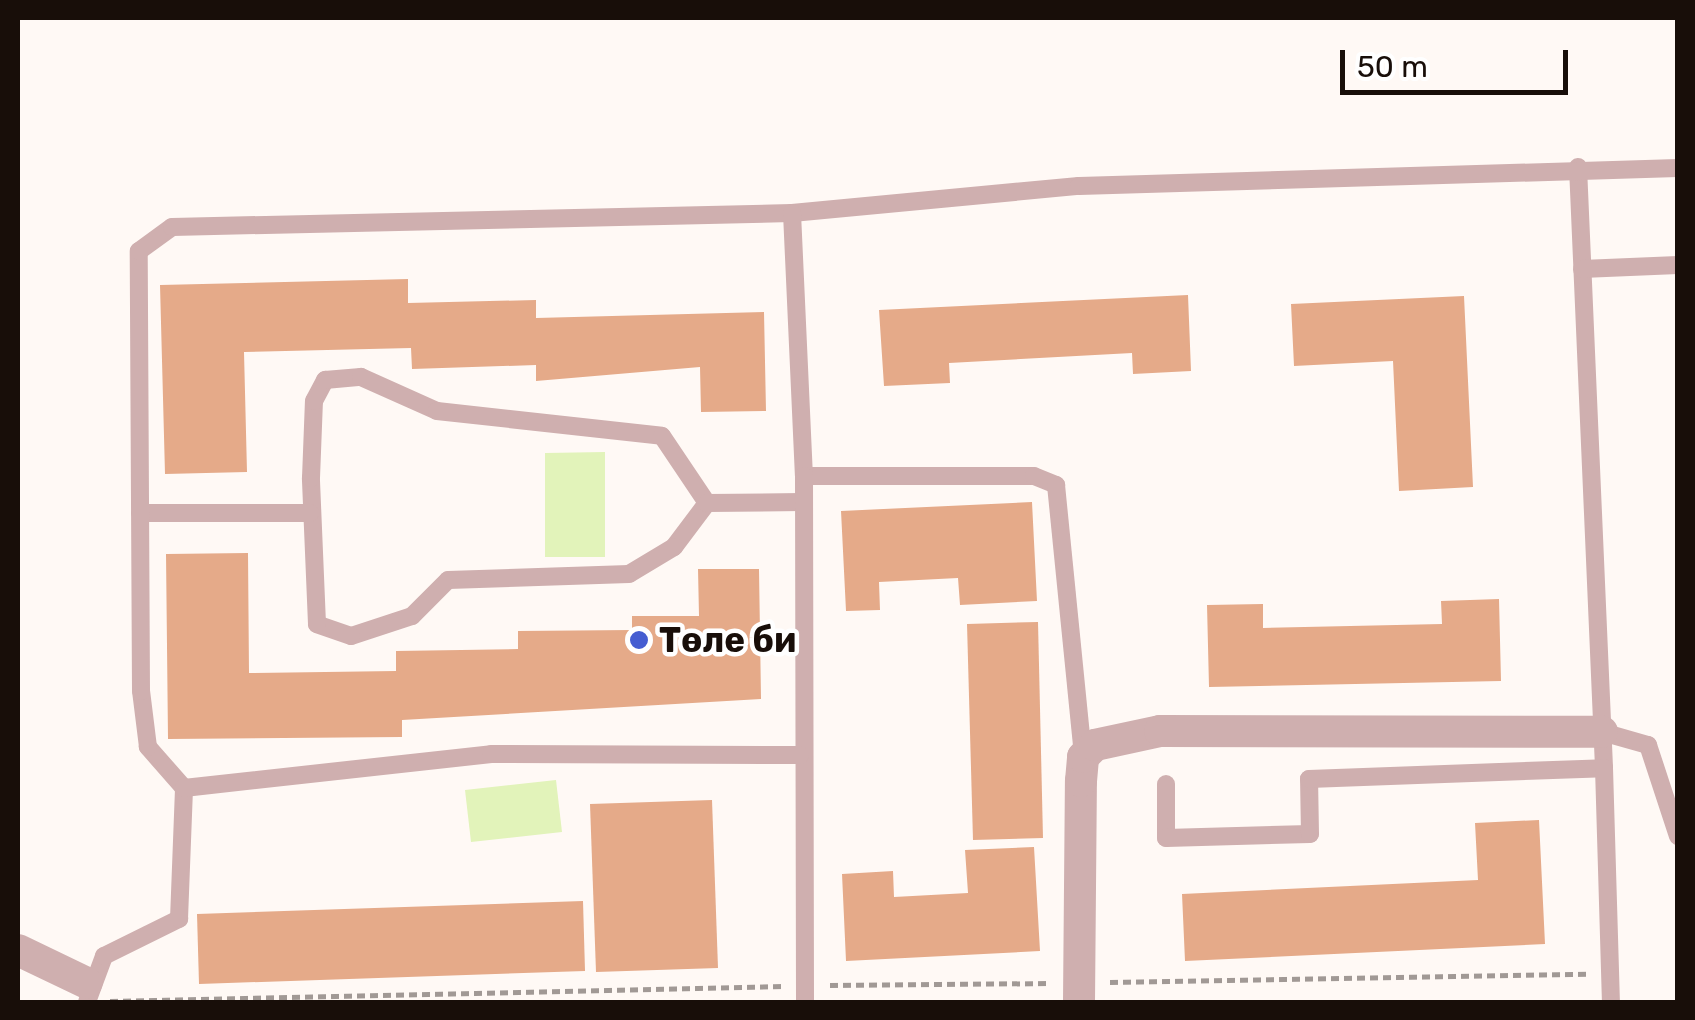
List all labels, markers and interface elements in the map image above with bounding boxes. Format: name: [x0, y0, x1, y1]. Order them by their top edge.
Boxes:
scale bar: [1345, 30, 1572, 92]
text: 50 m: [1357, 49, 1428, 85]
place label: Төле би: [659, 619, 796, 661]
marker: Төле би: [628, 629, 650, 651]

